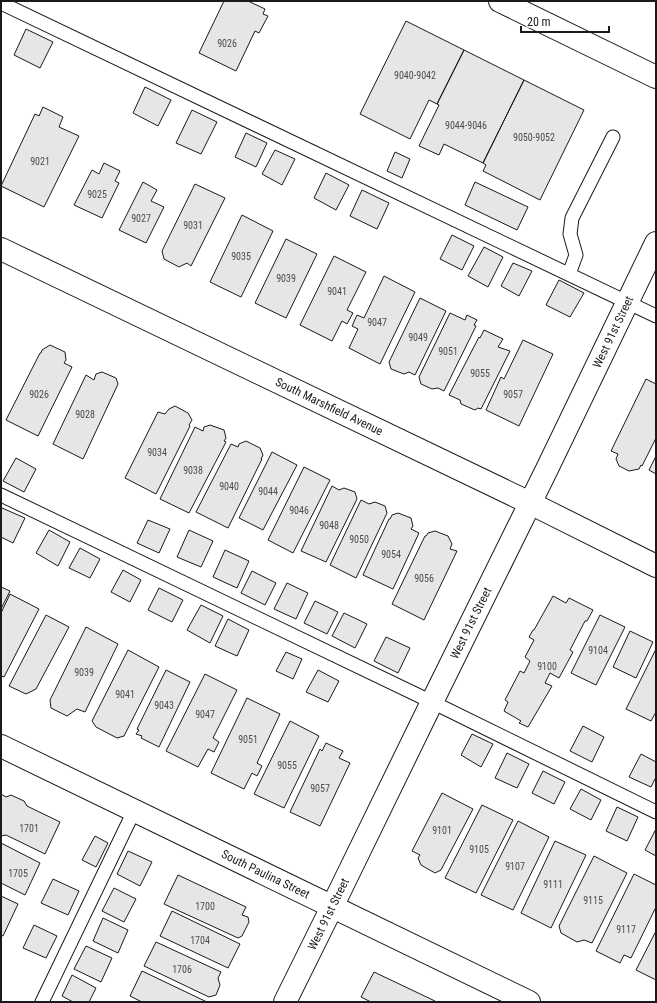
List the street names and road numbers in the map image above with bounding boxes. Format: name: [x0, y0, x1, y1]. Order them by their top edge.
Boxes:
street label: West 91st Street: [590, 293, 637, 370]
street label: South Marshfield Avenue: [273, 375, 385, 438]
street label: West 91st Street: [447, 585, 495, 661]
street label: South Paulina Street: [219, 847, 312, 902]
street label: West 91st Street: [305, 876, 352, 952]

